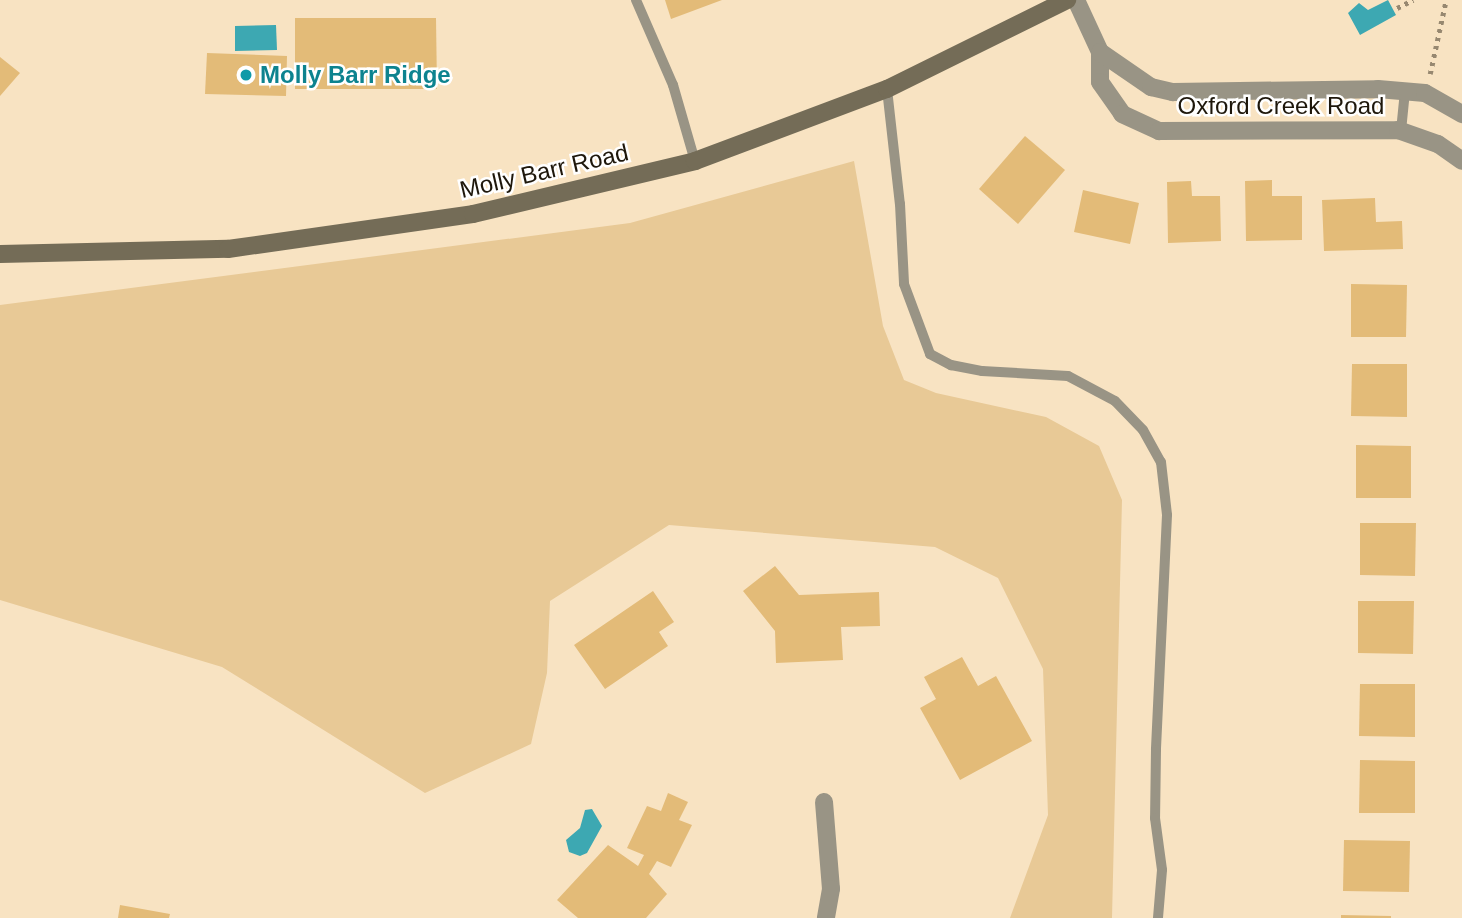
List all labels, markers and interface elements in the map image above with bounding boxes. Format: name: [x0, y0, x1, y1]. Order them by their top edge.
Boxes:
place label: Molly Barr Ridge: [260, 61, 451, 89]
marker: Molly Barr Ridge: [238, 67, 254, 83]
street label: Oxford Creek Road: [1178, 92, 1384, 120]
street label: Molly Barr Road: [457, 138, 631, 204]

